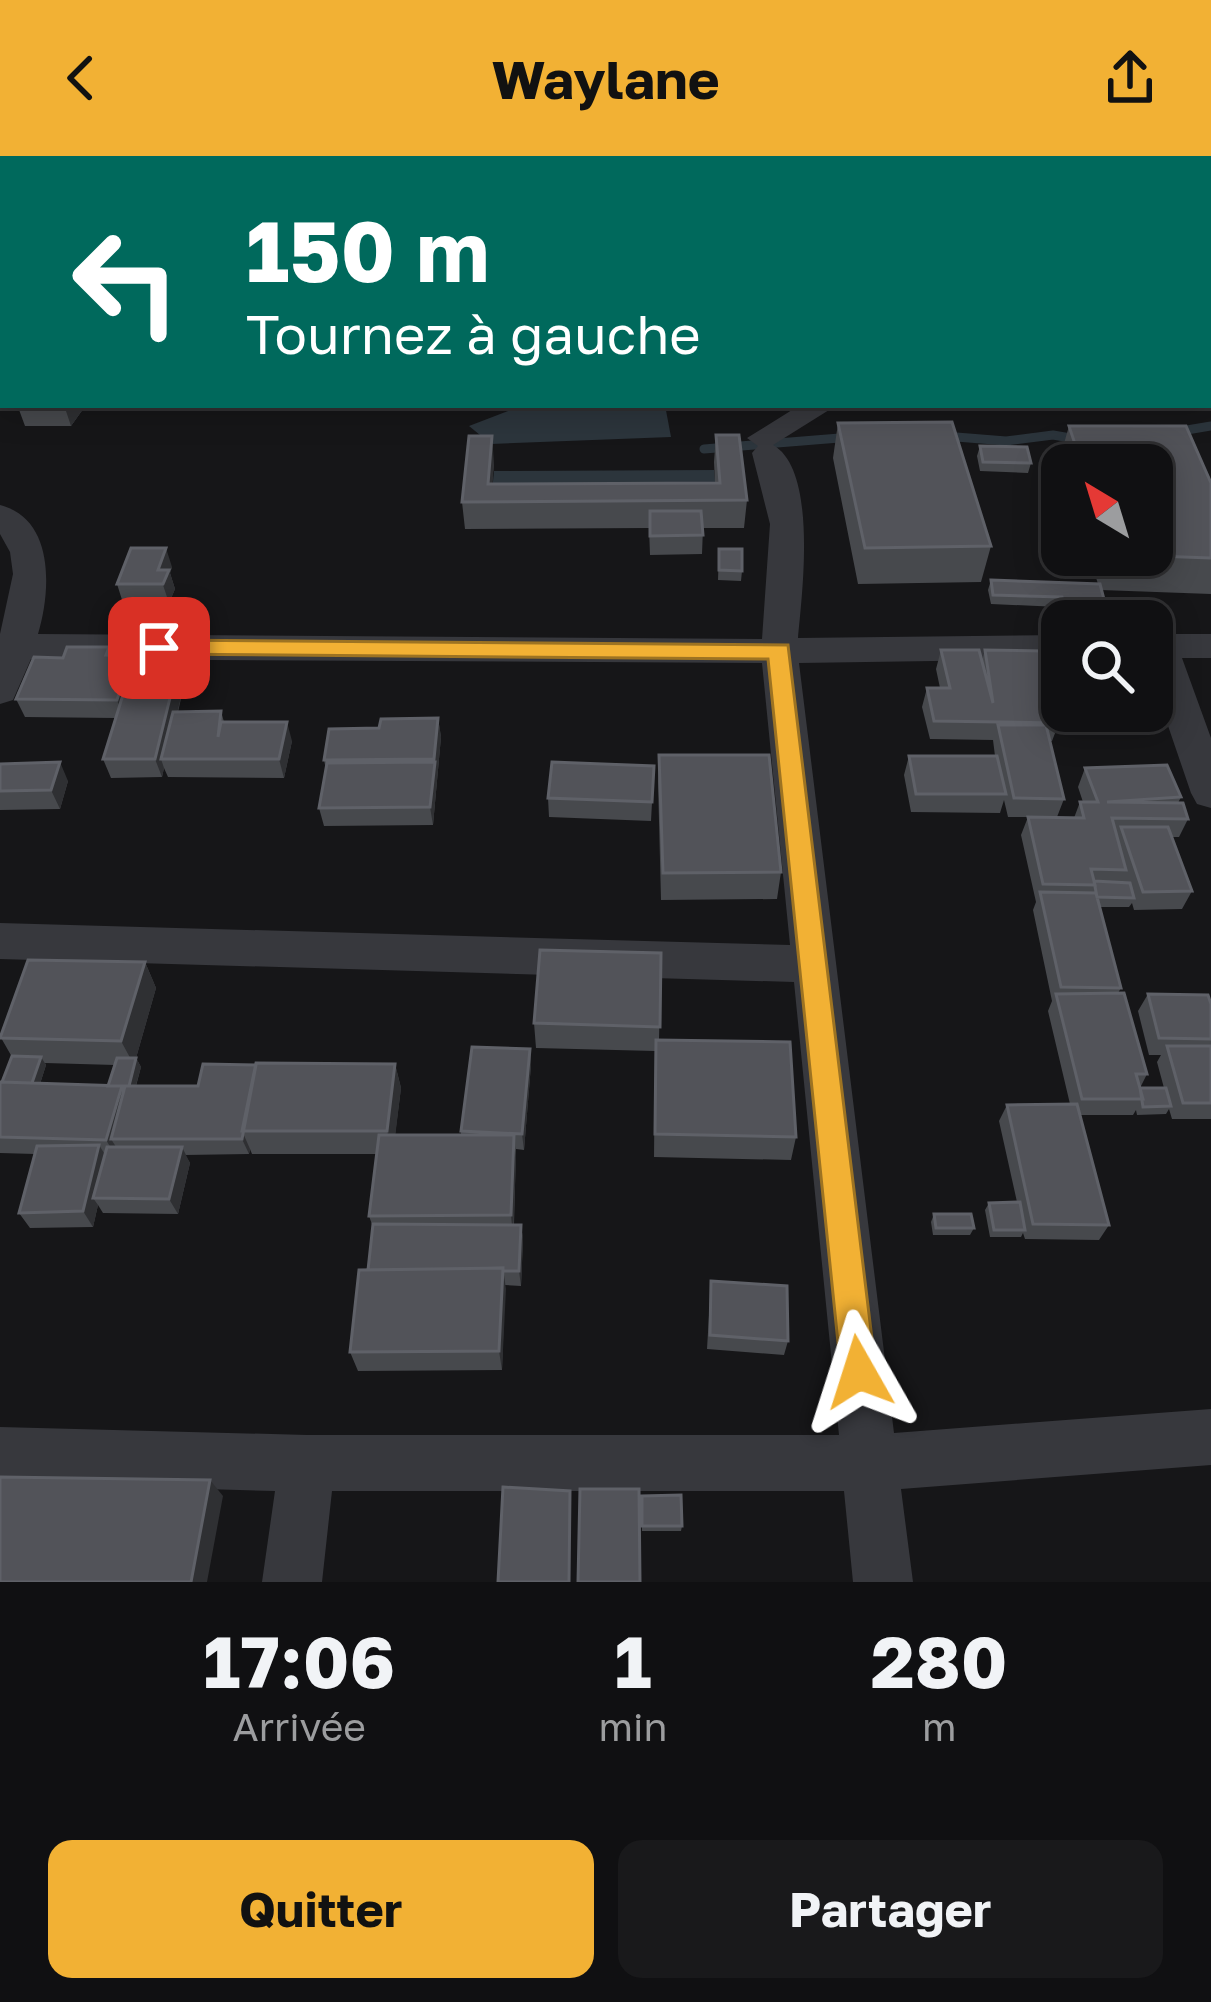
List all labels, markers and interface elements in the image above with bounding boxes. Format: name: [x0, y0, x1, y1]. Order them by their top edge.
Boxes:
icon: back: [48, 45, 114, 111]
icon: share: [1097, 45, 1163, 111]
text: Waylane: [491, 46, 720, 111]
text: 150 m: [246, 200, 490, 300]
icon: left: [48, 204, 204, 360]
text: Tournez à gauche: [246, 301, 701, 366]
north arrow: [1041, 444, 1173, 576]
map controls: [1041, 444, 1173, 732]
pin: [108, 597, 210, 699]
button: search: [1041, 600, 1173, 732]
icon: arrive: [126, 615, 192, 681]
position arrow: [796, 1309, 922, 1435]
text: 17:06: [203, 1617, 395, 1704]
text: 1: [614, 1617, 652, 1704]
text: 280: [871, 1617, 1008, 1704]
text: Arrivée: [233, 1703, 366, 1750]
text: min: [599, 1703, 668, 1750]
text: m: [922, 1703, 956, 1750]
button: Quitter: [48, 1840, 594, 1978]
button: Partager: [618, 1840, 1163, 1978]

